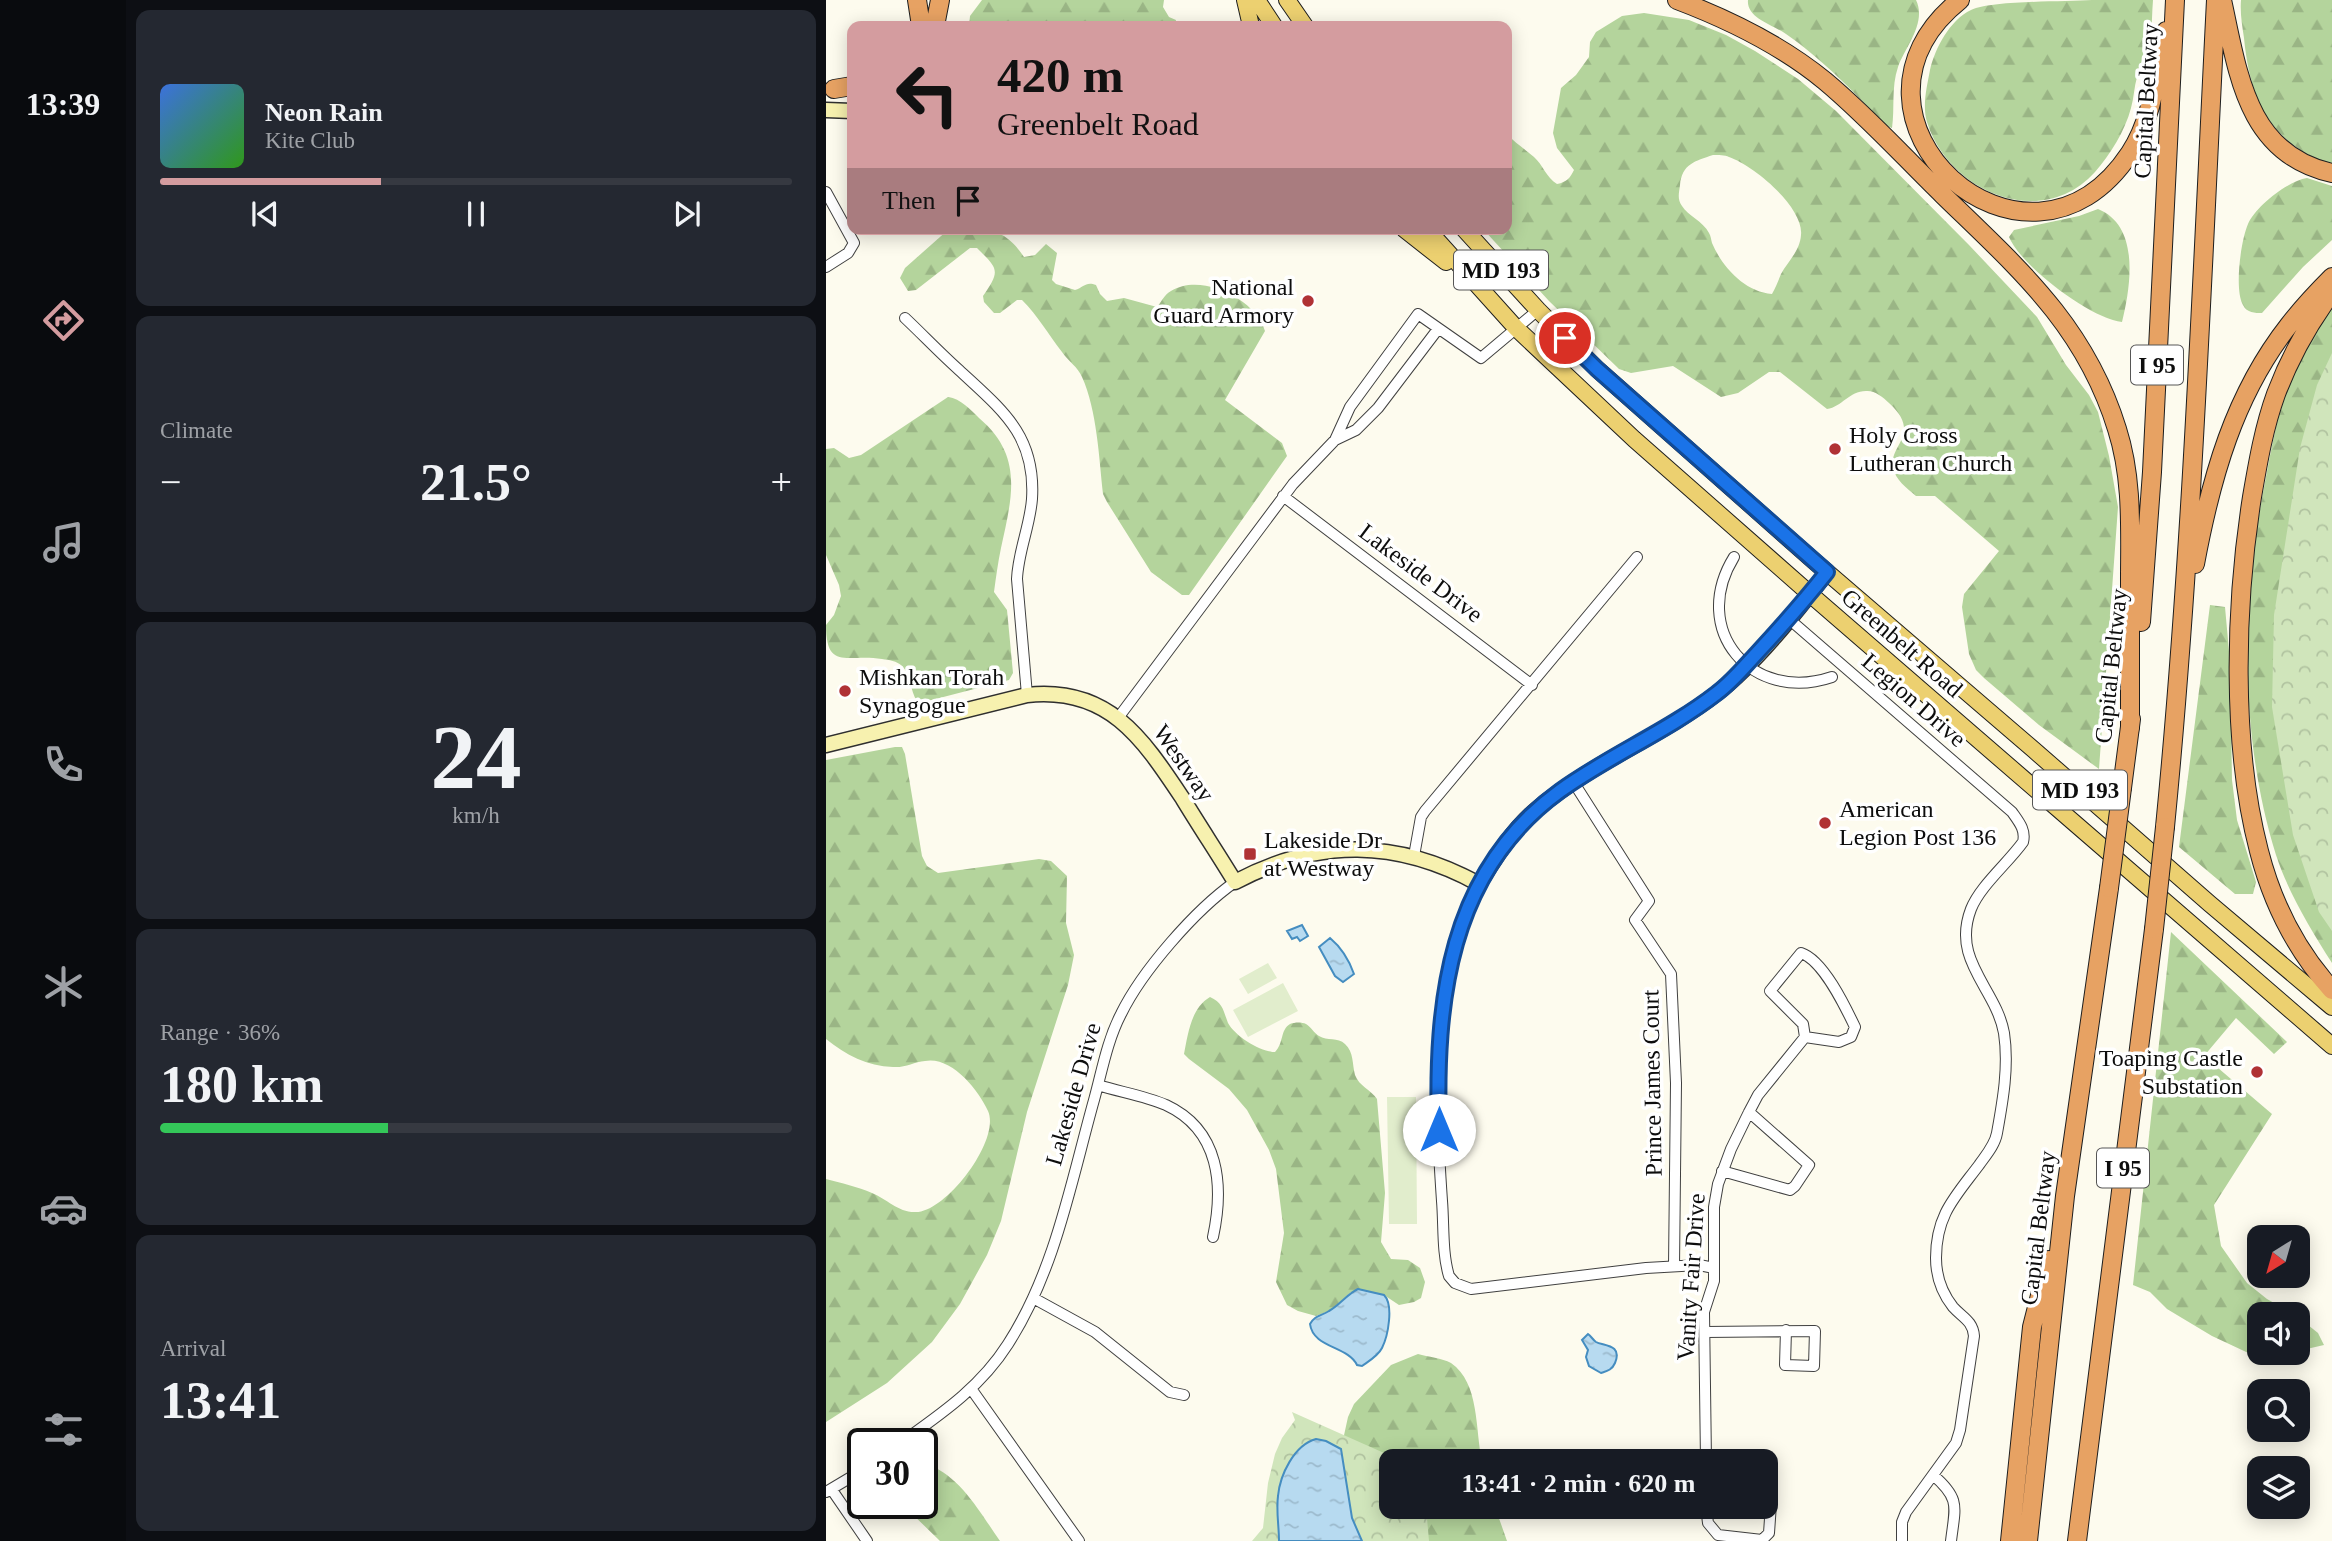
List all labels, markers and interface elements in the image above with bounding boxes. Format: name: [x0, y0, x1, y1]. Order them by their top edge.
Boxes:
street label: Capital Beltway: [2129, 23, 2163, 179]
text: 420 m: [997, 48, 1124, 103]
icon: left: [882, 49, 973, 140]
text: 13:39: [26, 86, 100, 122]
text: Neon Rain: [265, 98, 383, 127]
text: Greenbelt Road: [997, 106, 1199, 142]
text: Kite Club: [265, 128, 355, 153]
icon: arrive: [949, 182, 987, 220]
text: Then: [882, 186, 935, 215]
icon: previous: [246, 195, 284, 233]
icon: pause: [457, 195, 495, 233]
icon: next: [668, 195, 706, 233]
road number: MD 193: [1454, 250, 1548, 290]
place label: National Guard Armory: [1153, 274, 1294, 328]
marker: National Guard Armory: [1300, 293, 1316, 309]
icon: directions: [39, 296, 88, 345]
pin: [1535, 308, 1595, 368]
icon: arrive: [1546, 319, 1584, 357]
road number: I 95: [2131, 346, 2183, 384]
text: Climate: [160, 418, 233, 443]
place label: Holy Cross Lutheran Church: [1849, 422, 2012, 476]
marker: Holy Cross Lutheran Church: [1827, 441, 1843, 457]
text: 21.5°: [420, 454, 532, 511]
text: −: [160, 461, 181, 503]
text: +: [771, 461, 792, 503]
icon: music: [39, 518, 88, 567]
street label: Lakeside Drive: [1354, 518, 1488, 628]
street label: Greenbelt Road: [1836, 584, 1968, 702]
street label: Capital Beltway: [2090, 587, 2132, 745]
street label: Legion Drive: [1857, 648, 1971, 752]
place label: Mishkan Torah Synagogue: [859, 664, 1004, 718]
marker: Mishkan Torah Synagogue: [837, 683, 853, 699]
text: 24: [431, 707, 522, 808]
street label: Westway: [1148, 720, 1220, 806]
icon: phone: [39, 740, 88, 789]
road number: MD 193: [2033, 770, 2127, 810]
place label: American Legion Post 136: [1839, 796, 1996, 850]
text: km/h: [452, 803, 500, 828]
marker: American Legion Post 136: [1817, 815, 1833, 831]
place label: Lakeside Dr at Westway: [1264, 827, 1382, 881]
marker: Lakeside Dr at Westway: [1242, 846, 1258, 862]
icon: climate: [39, 962, 88, 1011]
street label: Prince James Court: [1637, 989, 1667, 1177]
text: Range · 36%: [160, 1020, 280, 1045]
street label: Lakeside Drive: [1040, 1020, 1106, 1168]
place label: Toaping Castle Substation: [2099, 1045, 2243, 1099]
text: 180 km: [160, 1056, 323, 1113]
marker: Toaping Castle Substation: [2249, 1064, 2265, 1080]
position arrow: [1402, 1093, 1476, 1167]
road number: I 95: [2097, 1148, 2149, 1188]
street label: Capital Beltway: [2016, 1149, 2060, 1307]
icon: car: [39, 1184, 88, 1233]
street label: Vanity Fair Drive: [1672, 1192, 1710, 1362]
north arrow: [2247, 1225, 2310, 1288]
map controls: [2247, 1225, 2310, 1519]
button: sound: [2247, 1302, 2310, 1365]
text: Arrival: [160, 1336, 226, 1361]
text: 13:41: [160, 1372, 281, 1429]
button: search: [2247, 1379, 2310, 1442]
icon: filters: [39, 1405, 88, 1454]
speed limit sign: 30: [847, 1428, 938, 1519]
button: layers: [2247, 1456, 2310, 1519]
text: 13:41 · 2 min · 620 m: [1462, 1469, 1696, 1498]

